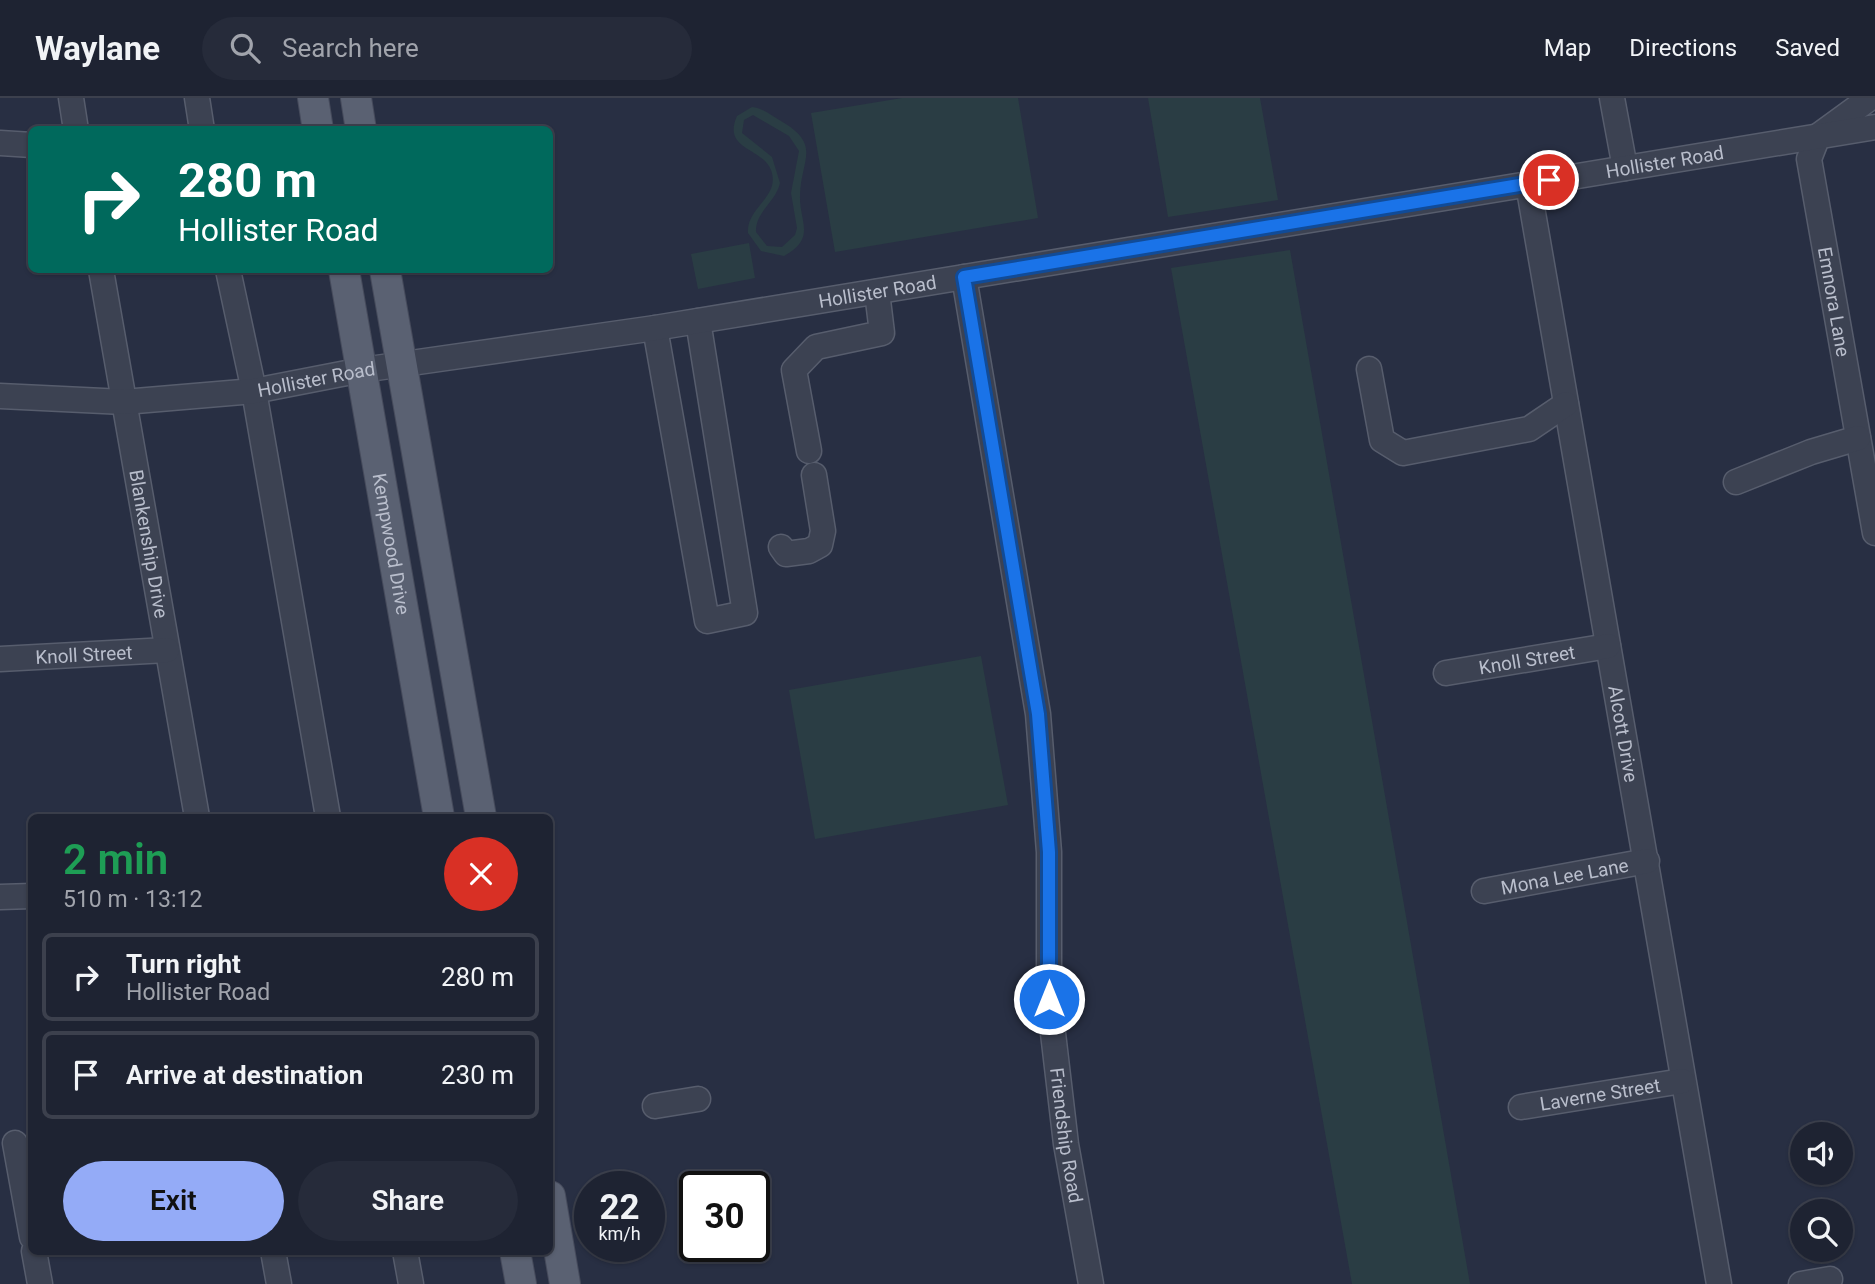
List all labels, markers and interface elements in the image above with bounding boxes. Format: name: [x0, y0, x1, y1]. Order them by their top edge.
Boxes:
search box: [202, 17, 692, 80]
text: Waylane: [35, 29, 160, 68]
icon: search: [226, 29, 264, 67]
text: Search here: [282, 33, 419, 63]
text: Map: [1544, 34, 1591, 62]
text: Directions: [1629, 34, 1737, 62]
text: Saved: [1775, 34, 1840, 62]
street label: Hollister Road: [1604, 141, 1725, 183]
pin: [1519, 150, 1579, 210]
text: 280 m: [178, 152, 317, 209]
icon: right: [63, 154, 154, 245]
icon: arrive: [1530, 161, 1568, 199]
text: Hollister Road: [178, 211, 379, 249]
street label: Emnora Lane: [1813, 245, 1855, 358]
street label: Hollister Road: [817, 270, 938, 312]
street label: Hollister Road: [256, 357, 376, 402]
street label: Blankenship Drive: [125, 468, 173, 620]
street label: Kempwood Drive: [368, 471, 415, 616]
street label: Knoll Street: [35, 640, 133, 669]
street label: Knoll Street: [1477, 640, 1577, 679]
street label: Alcott Drive: [1604, 684, 1643, 784]
text: 2 min: [63, 835, 168, 884]
button: close: [444, 837, 518, 911]
street label: Mona Lee Lane: [1499, 853, 1630, 899]
text: 510 m · 13:12: [63, 886, 202, 913]
text: Turn right: [126, 949, 241, 979]
icon: right: [67, 958, 105, 996]
text: 280 m: [441, 962, 514, 992]
position arrow: [1012, 962, 1086, 1036]
text: Hollister Road: [126, 979, 270, 1006]
icon: arrive: [67, 1056, 105, 1094]
text: Arrive at destination: [126, 1060, 363, 1090]
text: 230 m: [441, 1060, 514, 1090]
street label: Friendship Road: [1046, 1066, 1088, 1205]
street label: Laverne Street: [1538, 1073, 1662, 1115]
map controls: [1790, 1122, 1853, 1262]
button: sound: [1790, 1122, 1853, 1185]
button: Exit: [63, 1161, 284, 1241]
button: Share: [298, 1161, 518, 1241]
speed limit sign: 30: [679, 1171, 770, 1262]
text: 22: [599, 1187, 640, 1228]
button: search: [1790, 1199, 1853, 1262]
text: km/h: [598, 1223, 641, 1244]

